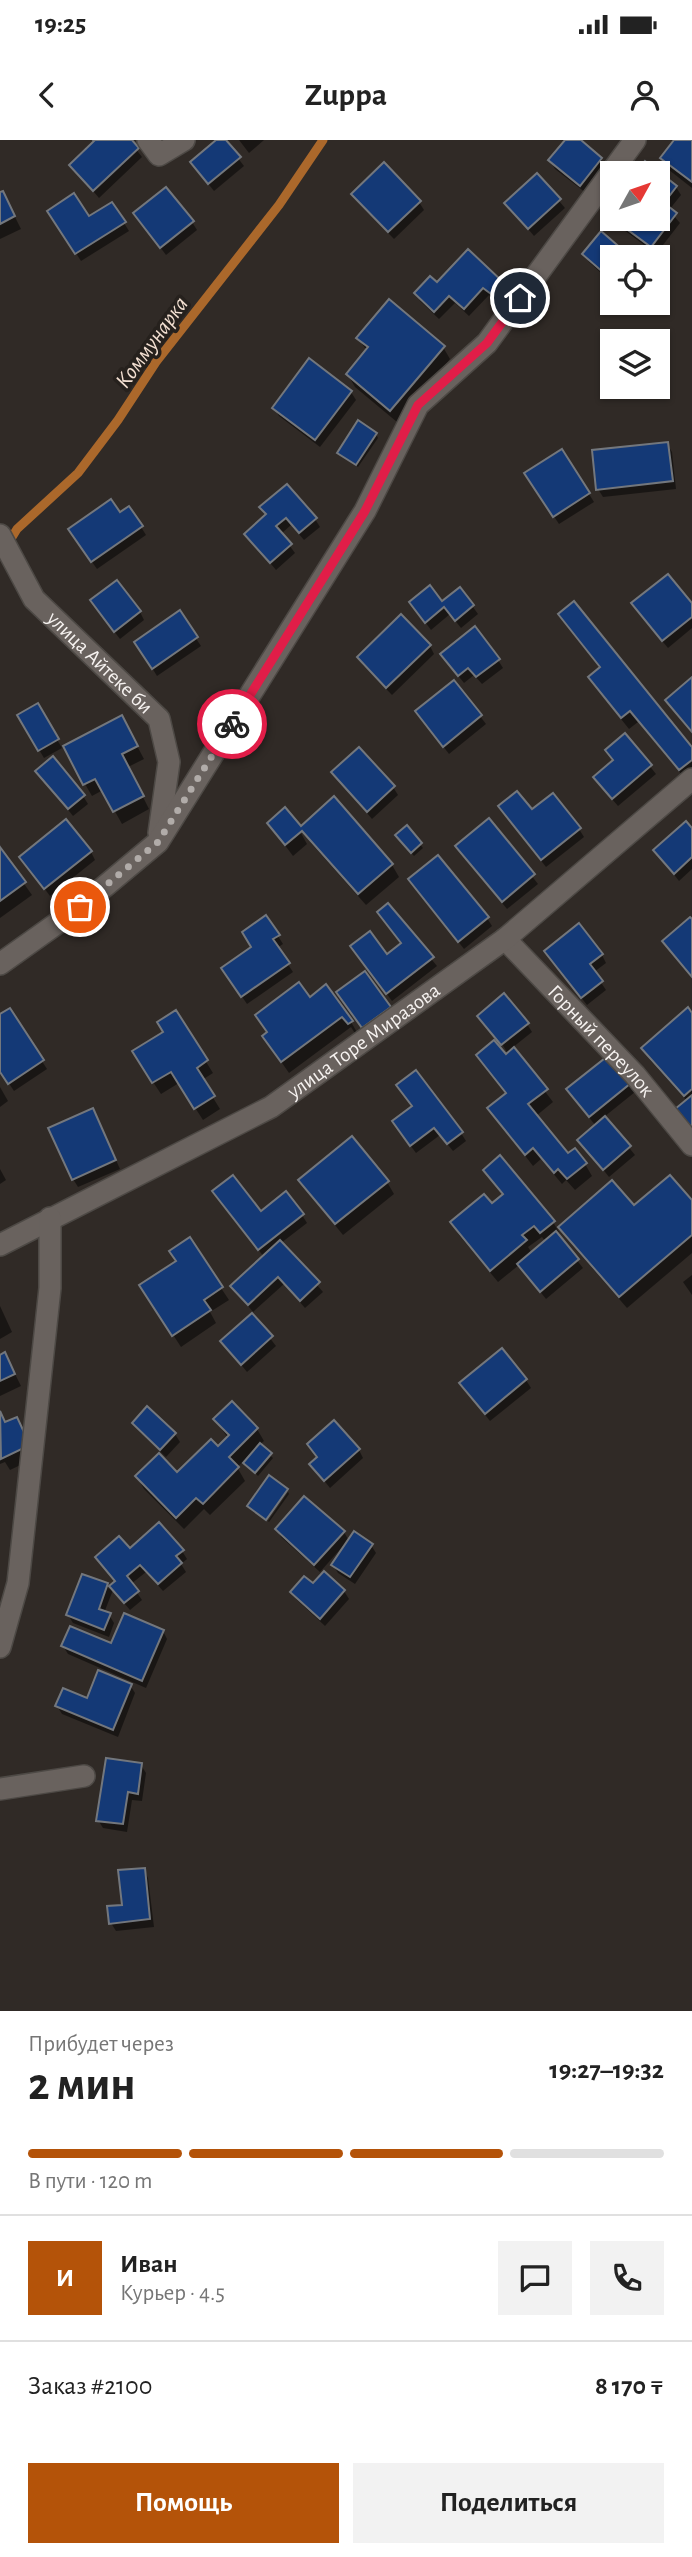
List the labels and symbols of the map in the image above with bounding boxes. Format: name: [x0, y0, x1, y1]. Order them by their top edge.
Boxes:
north arrow: [600, 161, 670, 231]
pin: [490, 268, 550, 328]
water label: Коммунарка: [112, 293, 193, 393]
street label: улица Айтеке би: [42, 607, 157, 718]
courier: [197, 689, 267, 759]
pin: [50, 877, 110, 937]
street label: улица Торе Миразова: [283, 979, 444, 1103]
street label: Горный переулок: [544, 981, 658, 1101]

